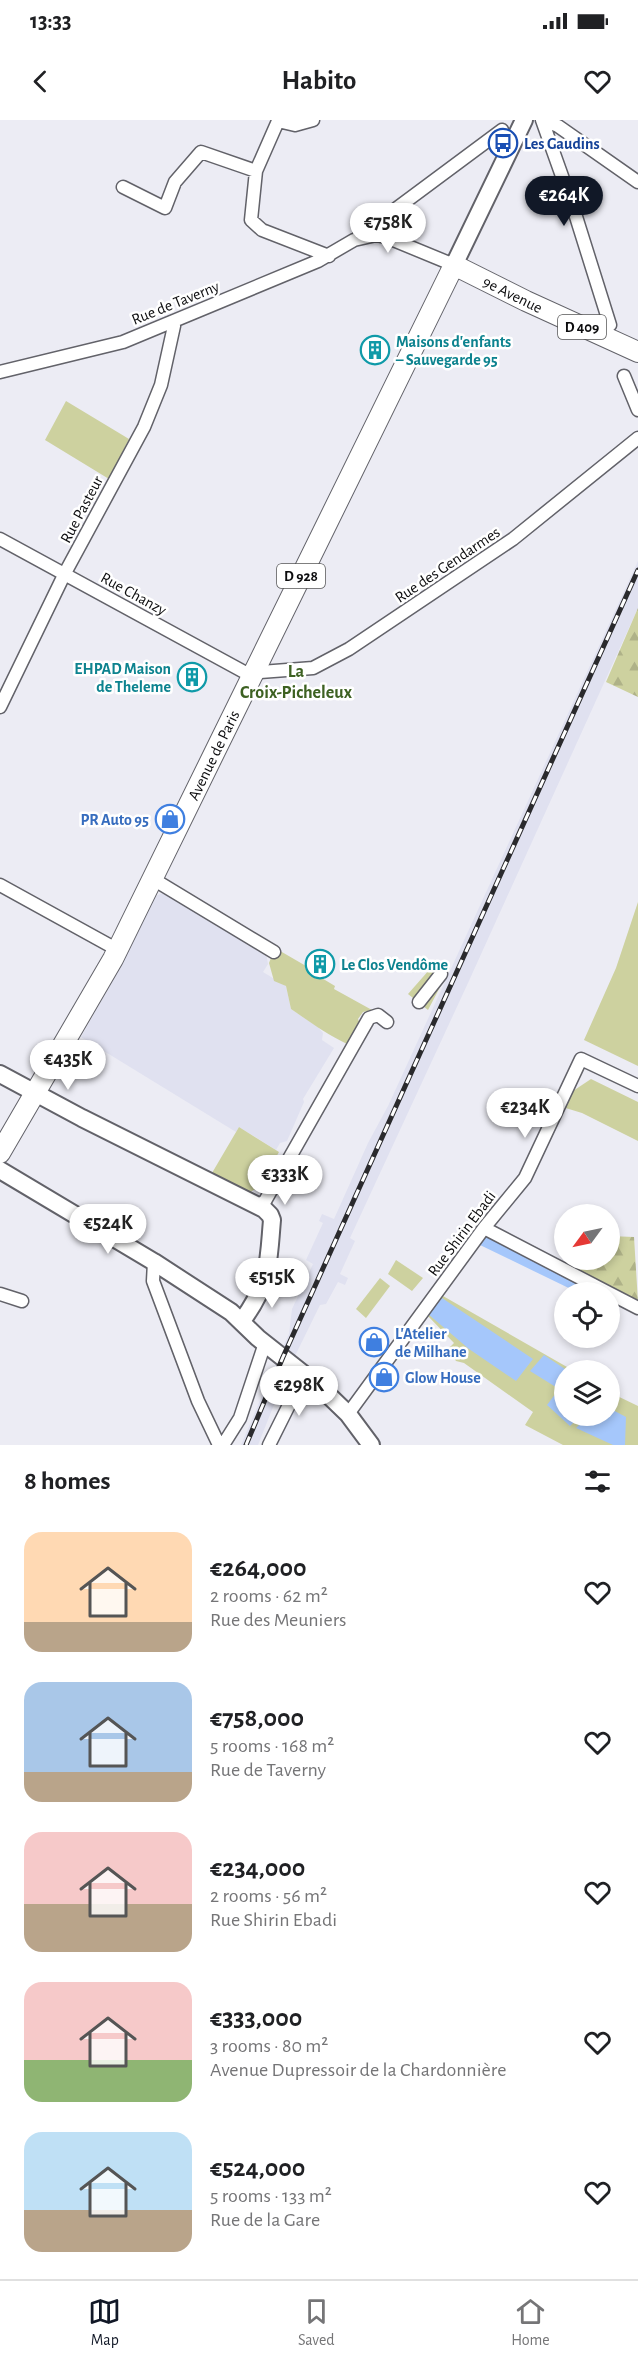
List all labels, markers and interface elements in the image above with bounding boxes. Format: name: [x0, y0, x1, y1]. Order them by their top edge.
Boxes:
text: 13:33: [30, 10, 71, 32]
icon: back: [24, 65, 57, 98]
icon: heart: [581, 65, 614, 98]
text: Habito: [282, 67, 356, 94]
bus stop icon: Les Gaudins: [487, 127, 519, 159]
place label: Les Gaudins: [524, 136, 600, 152]
pin: €264K: [522, 176, 606, 227]
text: €264K: [539, 185, 589, 205]
pin: €758K: [346, 203, 430, 254]
text: €758K: [364, 212, 412, 232]
street label: 9e Avenue: [480, 274, 545, 316]
street label: Rue de Taverny: [129, 278, 222, 329]
road number: D 409: [558, 315, 606, 339]
building icon: Maisons d'enfants – Sauvegarde 95: [359, 334, 391, 366]
place label: Maisons d'enfants – Sauvegarde 95: [395, 334, 511, 368]
street label: Rue Pasteur: [58, 473, 107, 546]
street label: Rue des Gendarmes: [392, 524, 503, 606]
road number: D 928: [277, 564, 325, 588]
street label: Rue Chanzy: [98, 569, 169, 619]
place label: EHPAD Maison de Theleme: [74, 661, 171, 695]
building icon: EHPAD Maison de Theleme: [176, 661, 208, 693]
district label: La Croix-Picheleux: [240, 663, 353, 702]
street label: Avenue de Paris: [185, 708, 243, 803]
shop icon: PR Auto 95: [154, 803, 186, 835]
place label: PR Auto 95: [80, 812, 149, 828]
building icon: Le Clos Vendôme: [304, 948, 336, 980]
place label: Le Clos Vendôme: [341, 957, 449, 973]
pin: €435K: [26, 1040, 110, 1091]
text: €435K: [44, 1049, 92, 1069]
pin: €234K: [483, 1088, 567, 1139]
text: €234K: [500, 1097, 550, 1117]
pin: €333K: [243, 1155, 327, 1206]
text: €333K: [262, 1164, 308, 1184]
street label: Rue Shirin Ebadi: [425, 1188, 499, 1279]
pin: €524K: [66, 1204, 150, 1255]
north arrow: [554, 1204, 620, 1270]
map controls: [554, 1204, 620, 1426]
text: €524K: [83, 1213, 133, 1233]
pin: €515K: [230, 1258, 314, 1309]
text: €515K: [249, 1267, 295, 1287]
button: locate: [554, 1282, 620, 1348]
shop icon: L'Atelier de Milhane: [358, 1326, 390, 1358]
place label: L'Atelier de Milhane: [395, 1326, 467, 1360]
button: layers: [554, 1360, 620, 1426]
shop icon: Glow House: [368, 1361, 400, 1393]
pin: €298K: [257, 1366, 341, 1417]
place label: Glow House: [405, 1370, 481, 1386]
text: €298K: [274, 1375, 324, 1395]
icon: filters: [581, 1465, 614, 1498]
text: 8 homes: [24, 1468, 111, 1494]
text: €264,000: [210, 1555, 307, 1581]
icon: home: [72, 1556, 144, 1628]
icon: heart: [581, 1576, 614, 1609]
text: 2 rooms · 62 m²: [210, 1586, 328, 1606]
text: Rue des Meuniers: [210, 1610, 347, 1630]
text: €758,000: [210, 1705, 304, 1731]
icon: home: [72, 1706, 144, 1778]
icon: heart: [581, 1726, 614, 1759]
text: 5 rooms · 168 m²: [210, 1736, 334, 1756]
text: Rue de Taverny: [210, 1760, 326, 1780]
text: €234,000: [210, 1855, 305, 1881]
icon: home: [72, 1856, 144, 1928]
icon: heart: [581, 1876, 614, 1909]
text: 2 rooms · 56 m²: [210, 1886, 327, 1906]
text: Rue Shirin Ebadi: [210, 1910, 337, 1930]
text: €333,000: [210, 2005, 302, 2031]
icon: home: [72, 2006, 144, 2078]
icon: heart: [581, 2026, 614, 2059]
text: 3 rooms · 80 m²: [210, 2036, 328, 2056]
text: Avenue Dupressoir de la Chardonnière: [210, 2060, 506, 2080]
text: €524,000: [210, 2155, 305, 2181]
icon: home: [72, 2156, 144, 2228]
icon: heart: [581, 2176, 614, 2209]
text: 5 rooms · 133 m²: [210, 2186, 332, 2206]
text: Rue de la Gare: [210, 2210, 320, 2230]
tab: Map: [88, 2295, 121, 2350]
tab: Saved: [298, 2295, 335, 2350]
tab: Home: [511, 2295, 550, 2350]

